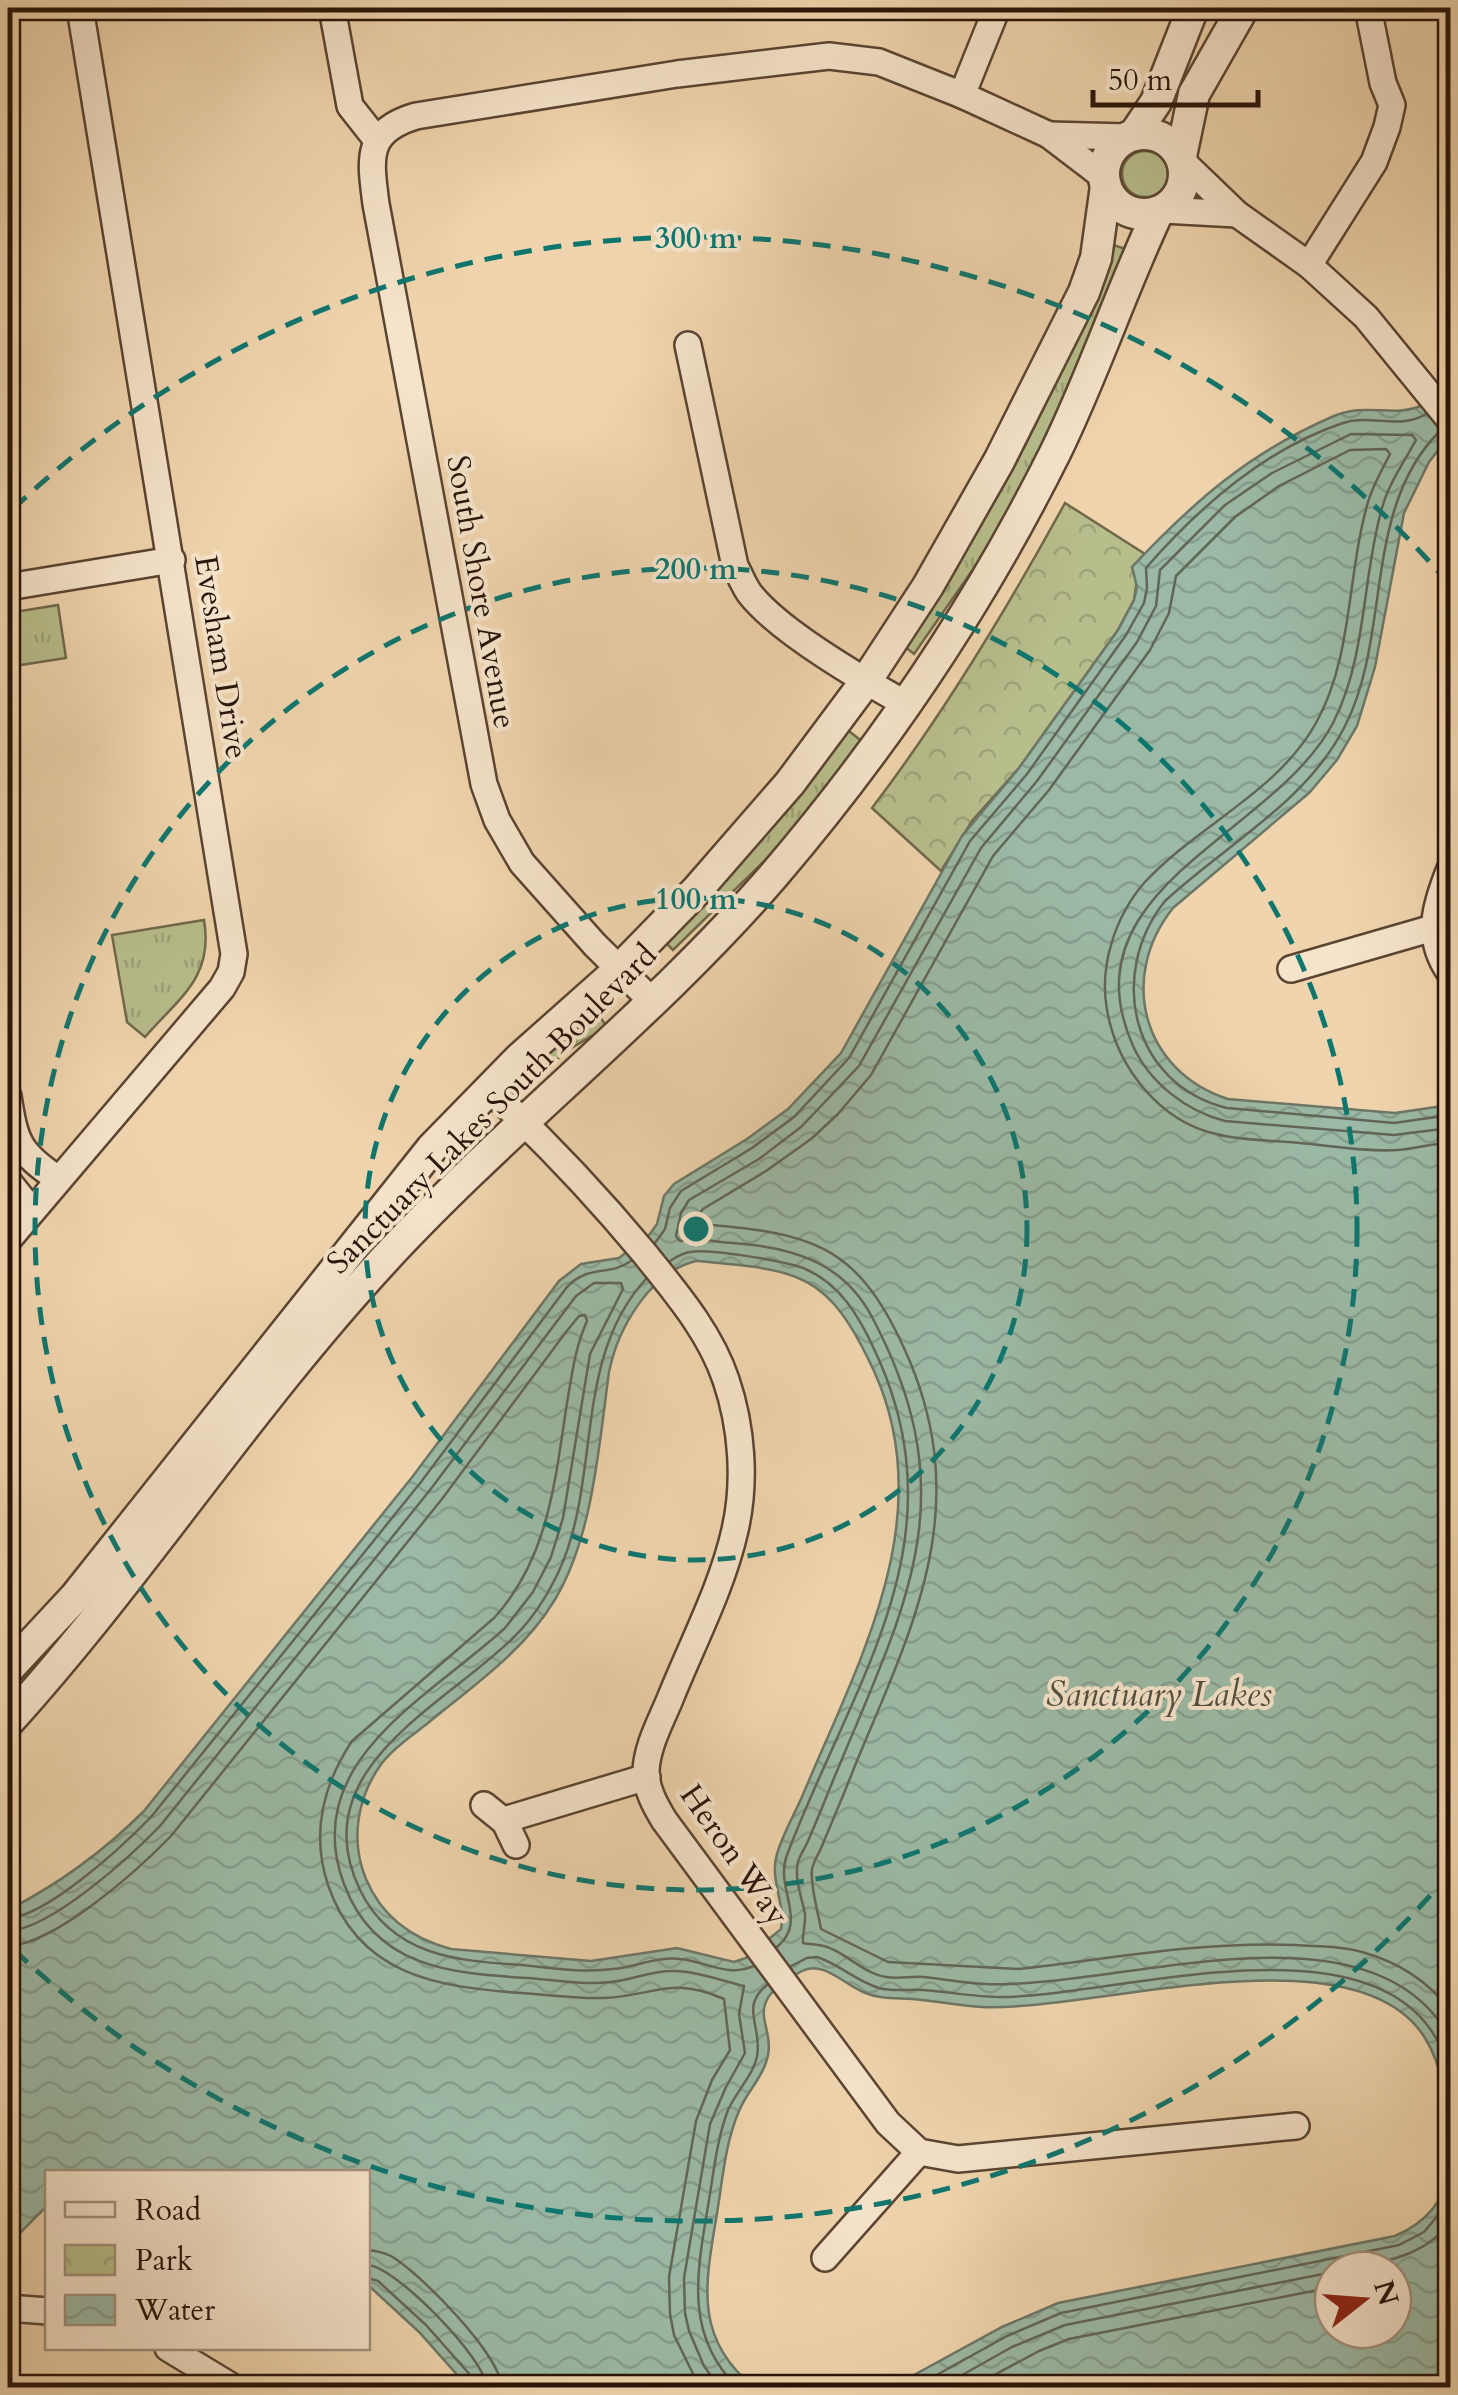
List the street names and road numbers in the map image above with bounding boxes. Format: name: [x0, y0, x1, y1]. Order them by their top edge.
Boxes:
street label: South Shore Avenue: [435, 452, 527, 732]
street label: Evesham Drive: [183, 552, 259, 762]
street label: Sanctuary Lakes South Boulevard: [317, 934, 667, 1284]
street label: Heron Way: [669, 1776, 799, 1935]

